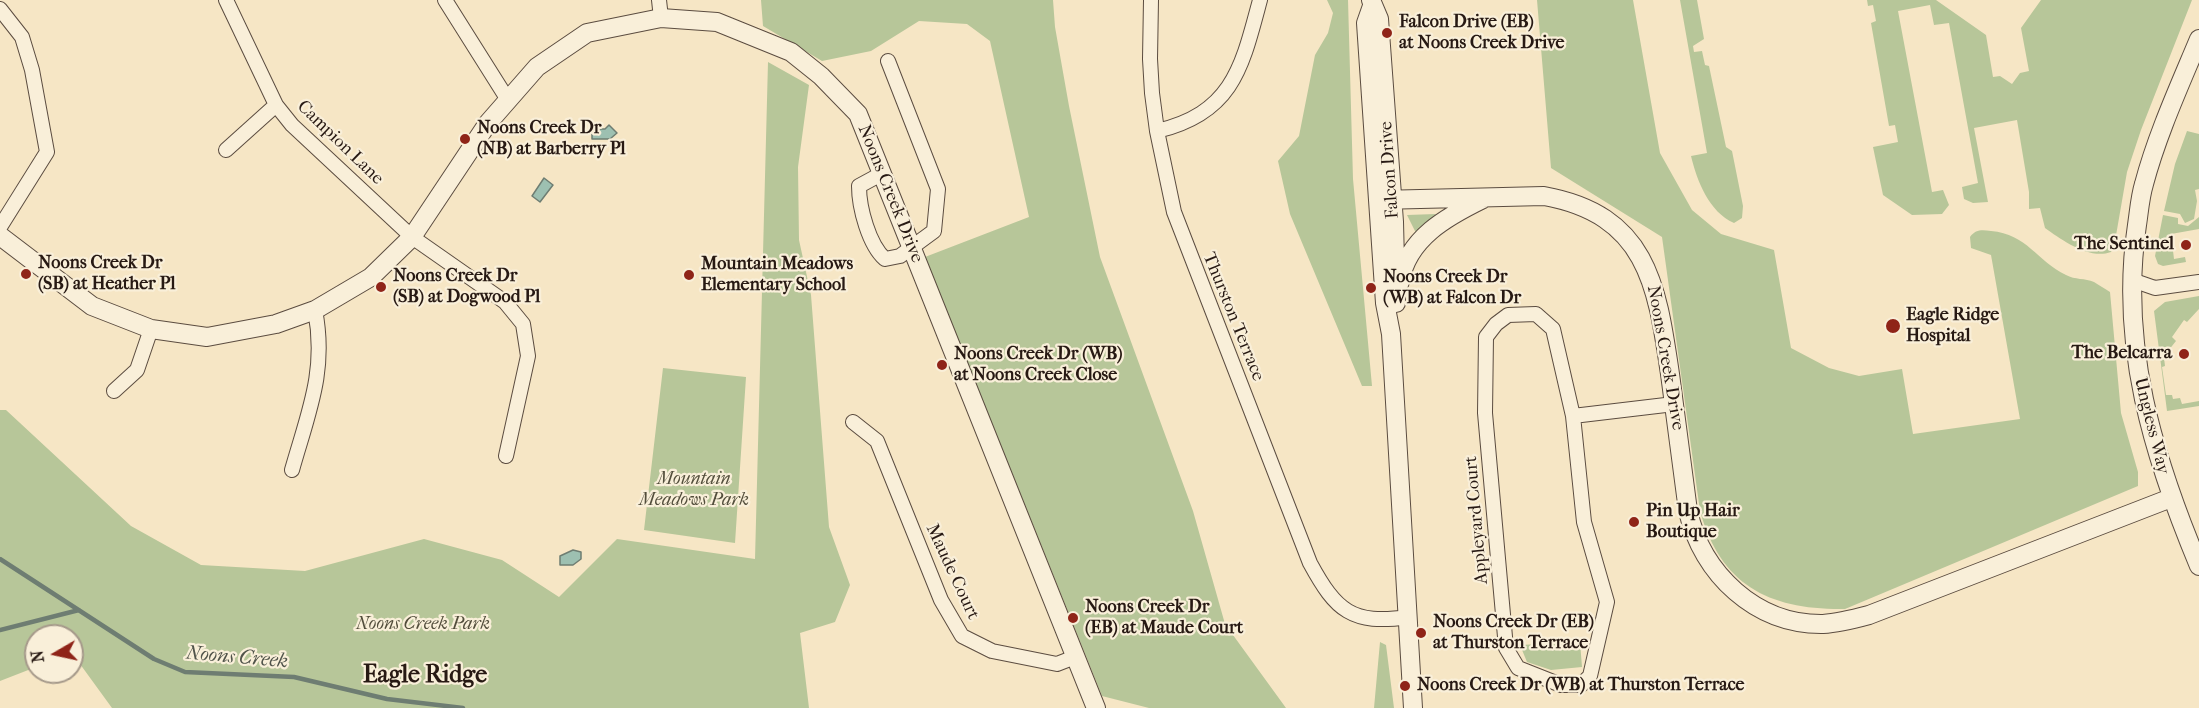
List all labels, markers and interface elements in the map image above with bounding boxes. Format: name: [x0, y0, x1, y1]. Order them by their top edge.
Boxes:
place label: Falcon Drive (EB) at Noons Creek Drive: [1399, 12, 1564, 54]
marker: Falcon Drive (EB) at Noons Creek Drive: [1380, 26, 1394, 40]
street label: Campion Lane: [292, 96, 388, 190]
place label: Noons Creek Dr (NB) at Barberry Pl: [477, 118, 626, 160]
street label: Falcon Drive: [1376, 120, 1404, 220]
street label: Noons Creek Drive: [852, 122, 928, 266]
marker: Noons Creek Dr (NB) at Barberry Pl: [458, 132, 472, 146]
place label: The Sentinel: [2074, 234, 2174, 256]
marker: The Sentinel: [2179, 238, 2193, 252]
street label: Thurston Terrace: [1197, 250, 1269, 384]
place label: Noons Creek Dr (SB) at Heather Pl: [38, 253, 175, 296]
place label: Mountain Meadows Elementary School: [701, 254, 853, 296]
place label: Noons Creek Dr (SB) at Dogwood Pl: [393, 266, 540, 308]
marker: Noons Creek Dr (SB) at Heather Pl: [19, 267, 33, 281]
place label: Noons Creek Dr (WB) at Falcon Dr: [1383, 267, 1521, 310]
marker: Mountain Meadows Elementary School: [682, 268, 696, 282]
marker: Noons Creek Dr (SB) at Dogwood Pl: [374, 280, 388, 294]
marker: Noons Creek Dr (WB) at Falcon Dr: [1364, 281, 1378, 295]
street label: Noons Creek Drive: [1642, 284, 1688, 432]
place label: Eagle Ridge Hospital: [1906, 305, 1999, 348]
marker: Eagle Ridge Hospital: [1884, 317, 1902, 335]
place label: The Belcarra: [2071, 343, 2172, 365]
place label: Noons Creek Dr (WB) at Noons Creek Close: [954, 344, 1122, 386]
marker: The Belcarra: [2177, 347, 2191, 361]
marker: Noons Creek Dr (WB) at Noons Creek Close: [935, 358, 949, 372]
street label: Ungless Way: [2129, 375, 2173, 477]
street label: Appleyard Court: [1461, 455, 1493, 585]
park label: Mountain Meadows Park: [639, 469, 749, 512]
place label: Pin Up Hair Boutique: [1646, 501, 1740, 544]
marker: Pin Up Hair Boutique: [1627, 515, 1641, 529]
street label: Maude Court: [920, 521, 984, 623]
place label: Noons Creek Dr (EB) at Maude Court: [1085, 597, 1243, 640]
marker: Noons Creek Dr (EB) at Maude Court: [1066, 611, 1080, 625]
place label: Noons Creek Dr (EB) at Thurston Terrace: [1433, 612, 1594, 654]
park label: Noons Creek Park: [356, 614, 490, 636]
north arrow: [24, 624, 84, 684]
marker: Noons Creek Dr (EB) at Thurston Terrace: [1414, 626, 1428, 640]
water label: Noons Creek: [185, 642, 289, 674]
text: N: [27, 649, 48, 664]
district label: Eagle Ridge: [363, 662, 487, 690]
place label: Noons Creek Dr (WB) at Thurston Terrace: [1417, 675, 1744, 697]
marker: Noons Creek Dr (WB) at Thurston Terrace: [1398, 679, 1412, 693]

